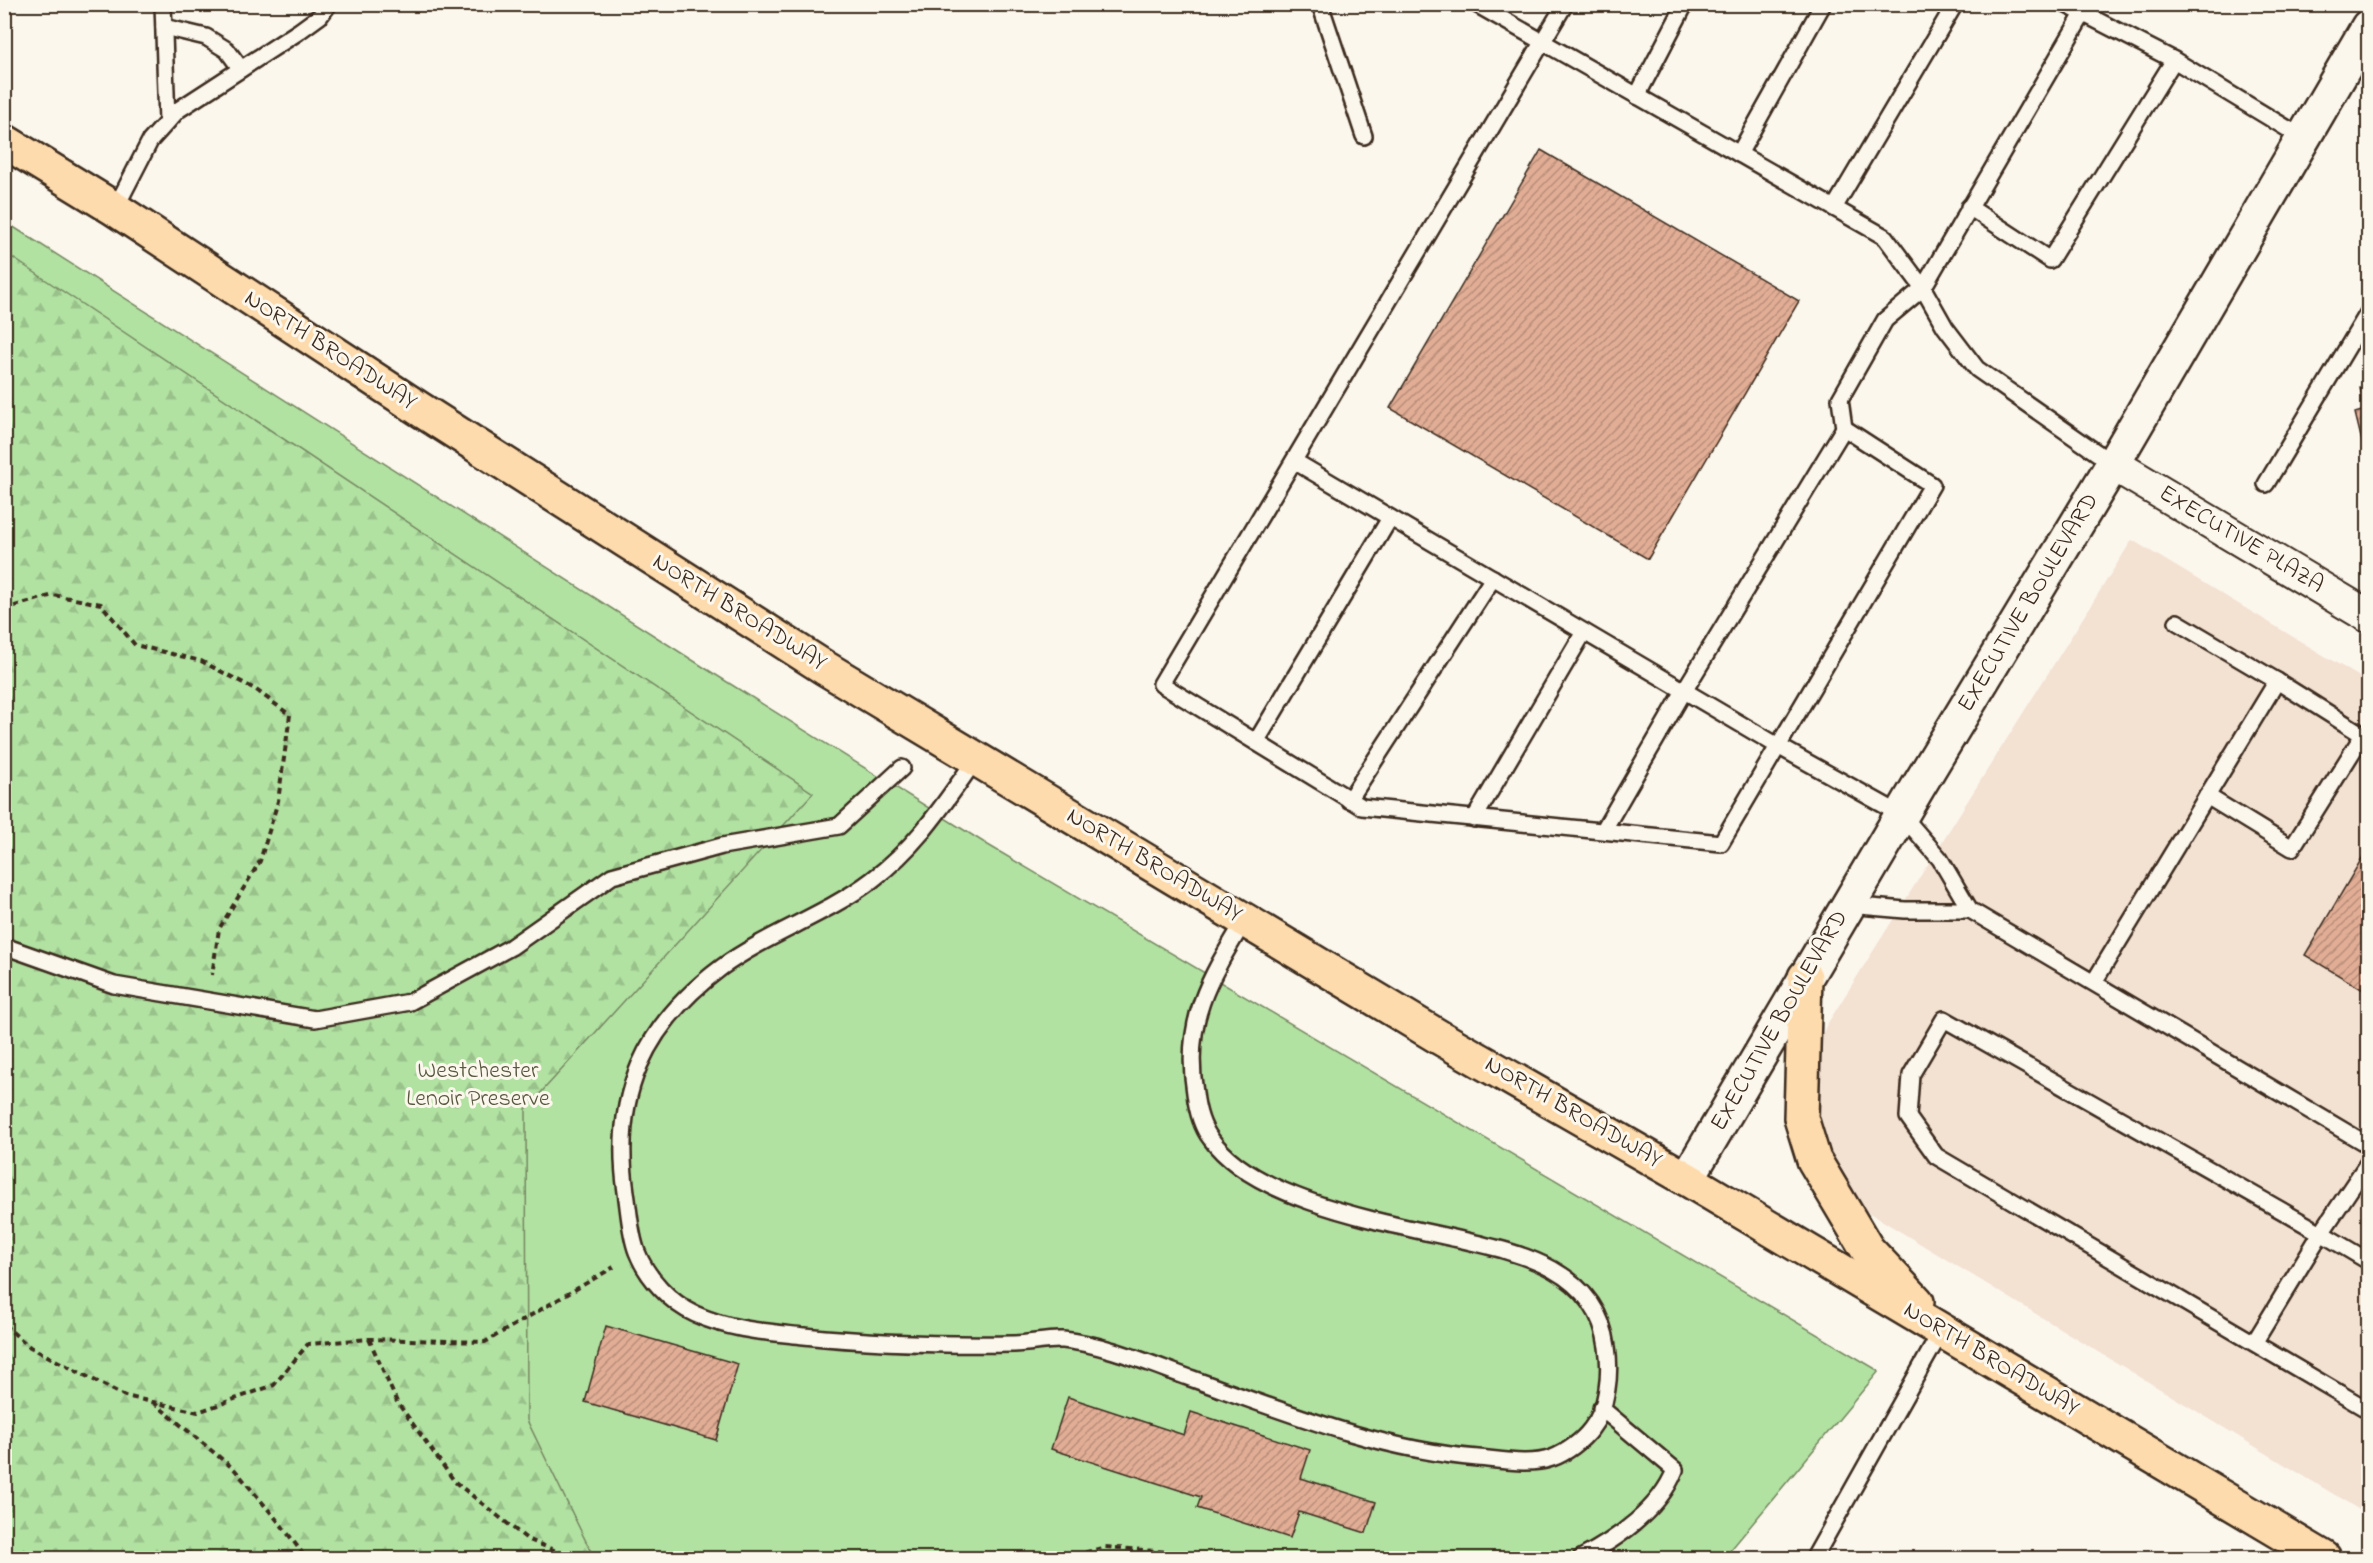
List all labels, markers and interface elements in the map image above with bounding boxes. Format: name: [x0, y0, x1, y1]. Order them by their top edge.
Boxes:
street label: NORTH BROADWAY: [237, 282, 423, 420]
street label: EXECUTIVE PLAZA: [2152, 477, 2330, 603]
street label: EXECUTIVE BOULEVARD: [1950, 487, 2108, 719]
street label: NORTH BROADWAY: [645, 545, 833, 681]
street label: NORTH BROADWAY: [1059, 800, 1249, 932]
street label: EXECUTIVE BOULEVARD: [1702, 904, 1858, 1138]
street label: NORTH BROADWAY: [1478, 1048, 1668, 1178]
park label: Westchester Lenoir Preserve: [406, 1054, 550, 1117]
street label: NORTH BROADWAY: [1896, 1294, 2086, 1426]

